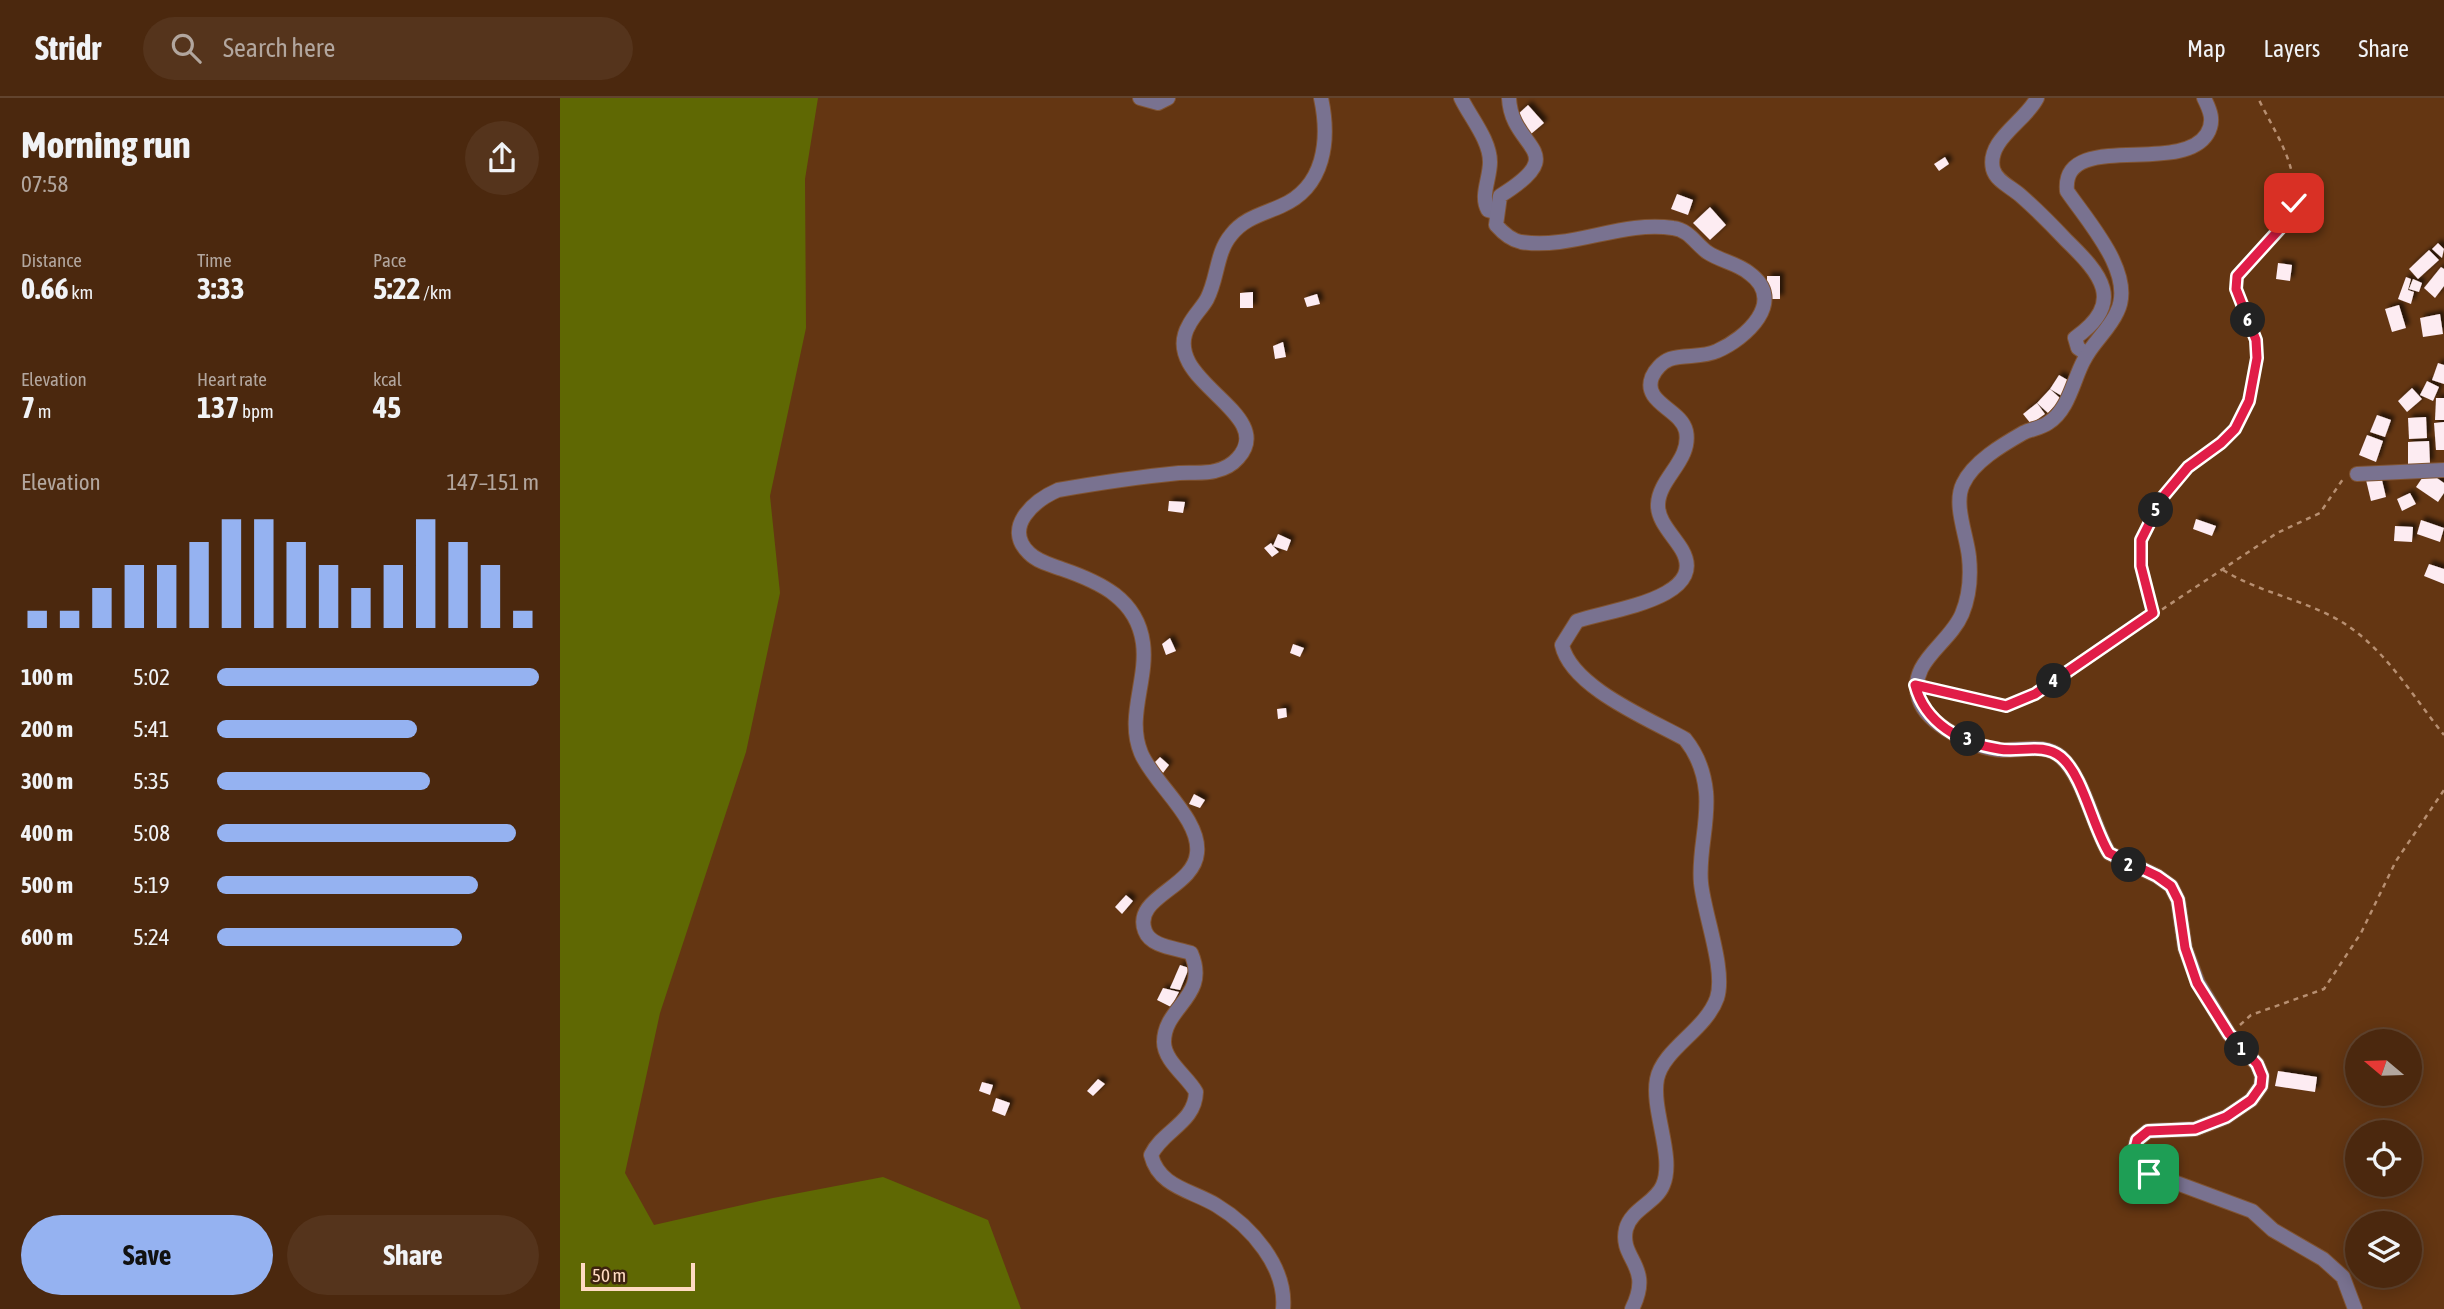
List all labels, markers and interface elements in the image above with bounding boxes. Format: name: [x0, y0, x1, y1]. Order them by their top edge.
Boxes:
search box: [143, 17, 633, 80]
text: Stridr: [35, 29, 101, 67]
icon: search: [167, 29, 205, 67]
text: Search here: [223, 33, 335, 63]
text: Map: [2187, 35, 2226, 62]
text: Layers: [2264, 35, 2320, 62]
text: Share: [2358, 35, 2409, 62]
button: share: [465, 121, 539, 195]
text: Morning run: [21, 123, 191, 166]
text: 07:58: [21, 171, 68, 197]
pin: [2264, 173, 2324, 233]
icon: check: [2275, 184, 2313, 222]
text: Distance: [21, 249, 82, 271]
text: Time: [197, 249, 232, 271]
text: Pace: [373, 249, 406, 271]
text: 0.66: [21, 271, 69, 305]
text: 3:33: [197, 271, 245, 305]
text: 5:22: [373, 271, 421, 305]
text: km: [69, 281, 93, 303]
text: /km: [421, 281, 452, 303]
pin: 6: [2230, 302, 2266, 338]
text: 6: [2243, 308, 2252, 330]
text: Elevation: [21, 368, 87, 390]
text: Heart rate: [197, 368, 267, 390]
text: kcal: [373, 368, 402, 390]
text: 7: [21, 390, 35, 424]
text: 137: [197, 390, 239, 424]
text: 45: [373, 390, 401, 424]
text: m: [35, 400, 51, 422]
text: bpm: [239, 400, 274, 422]
text: Elevation: [21, 469, 101, 495]
text: 147–151 m: [446, 469, 539, 495]
pin: 5: [2138, 492, 2174, 528]
text: 5: [2151, 498, 2160, 520]
text: 100 m: [21, 664, 73, 690]
text: 5:02: [133, 664, 170, 690]
pin: 4: [2036, 664, 2072, 698]
text: 4: [2049, 669, 2058, 691]
text: 200 m: [21, 716, 73, 742]
text: 5:41: [133, 716, 170, 742]
pin: 3: [1950, 722, 1986, 756]
text: 3: [1963, 727, 1972, 749]
text: 300 m: [21, 768, 73, 794]
text: 5:35: [133, 768, 170, 794]
text: 400 m: [21, 820, 73, 846]
text: 5:08: [133, 820, 170, 846]
pin: 2: [2112, 848, 2146, 882]
text: 2: [2124, 853, 2133, 875]
text: 500 m: [21, 872, 73, 898]
text: 5:19: [133, 872, 170, 898]
text: 600 m: [21, 924, 73, 950]
text: 5:24: [133, 924, 170, 950]
north arrow: [2345, 1029, 2422, 1106]
map controls: [2345, 1029, 2422, 1288]
pin: 1: [2224, 1032, 2260, 1066]
text: 1: [2237, 1037, 2246, 1059]
button: locate: [2345, 1120, 2422, 1197]
pin: [2119, 1144, 2179, 1204]
icon: arrive: [2130, 1155, 2168, 1193]
button: layers: [2345, 1211, 2422, 1288]
button: Save: [21, 1215, 273, 1295]
button: Share: [287, 1215, 539, 1295]
scale bar: [581, 1260, 695, 1292]
text: 50 m: [592, 1264, 626, 1286]

